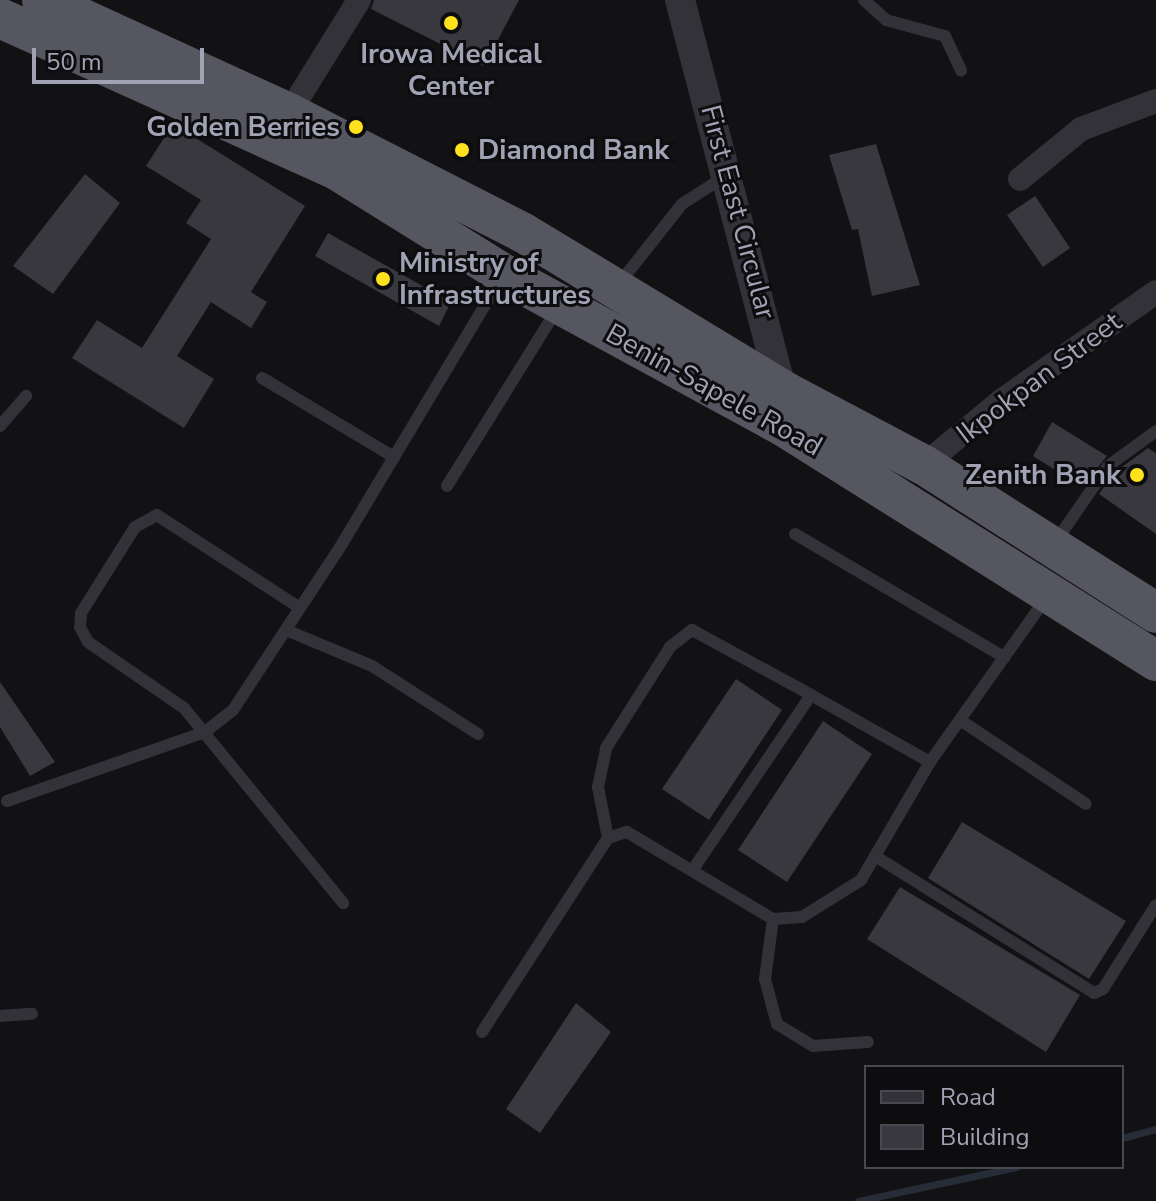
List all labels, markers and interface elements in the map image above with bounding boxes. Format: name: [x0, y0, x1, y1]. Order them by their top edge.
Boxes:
marker: Irowa Medical Center: [440, 12, 462, 34]
scale bar: [36, 32, 208, 82]
place label: Irowa Medical Center: [360, 37, 542, 103]
text: 50 m: [46, 46, 102, 78]
street label: First East Circular: [693, 101, 783, 323]
place label: Golden Berries: [146, 110, 340, 144]
marker: Golden Berries: [347, 118, 365, 136]
place label: Diamond Bank: [478, 133, 669, 167]
marker: Diamond Bank: [453, 141, 471, 159]
place label: Ministry of Infrastructures: [399, 246, 591, 312]
marker: Ministry of Infrastructures: [374, 270, 392, 288]
street label: Ikpokpan Street: [950, 305, 1128, 451]
street label: Benin-Sapele Road: [600, 317, 828, 463]
place label: Zenith Bank: [965, 458, 1121, 492]
marker: Zenith Bank: [1128, 466, 1146, 484]
legend: [864, 1065, 1124, 1169]
text: Road: [940, 1081, 996, 1113]
text: Building: [940, 1121, 1030, 1153]

